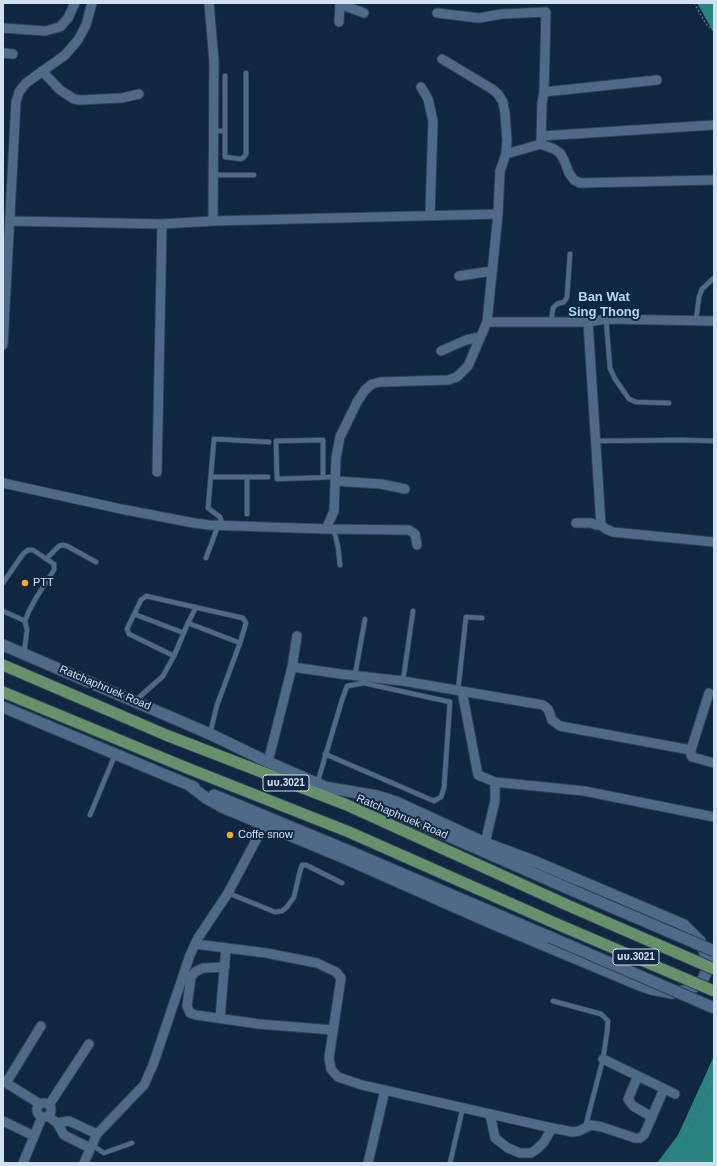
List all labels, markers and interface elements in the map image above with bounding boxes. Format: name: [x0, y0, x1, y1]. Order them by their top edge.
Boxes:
district label: Ban Wat Sing Thong: [568, 289, 640, 320]
place label: PTT: [33, 576, 54, 590]
marker: PTT: [20, 578, 30, 588]
street label: Ratchaphruek Road: [57, 663, 153, 713]
road number: นบ.3021: [263, 775, 309, 791]
street label: Ratchaphruek Road: [354, 792, 450, 842]
place label: Coffe snow: [238, 828, 293, 842]
marker: Coffe snow: [225, 830, 235, 840]
road number: นบ.3021: [613, 949, 659, 965]

